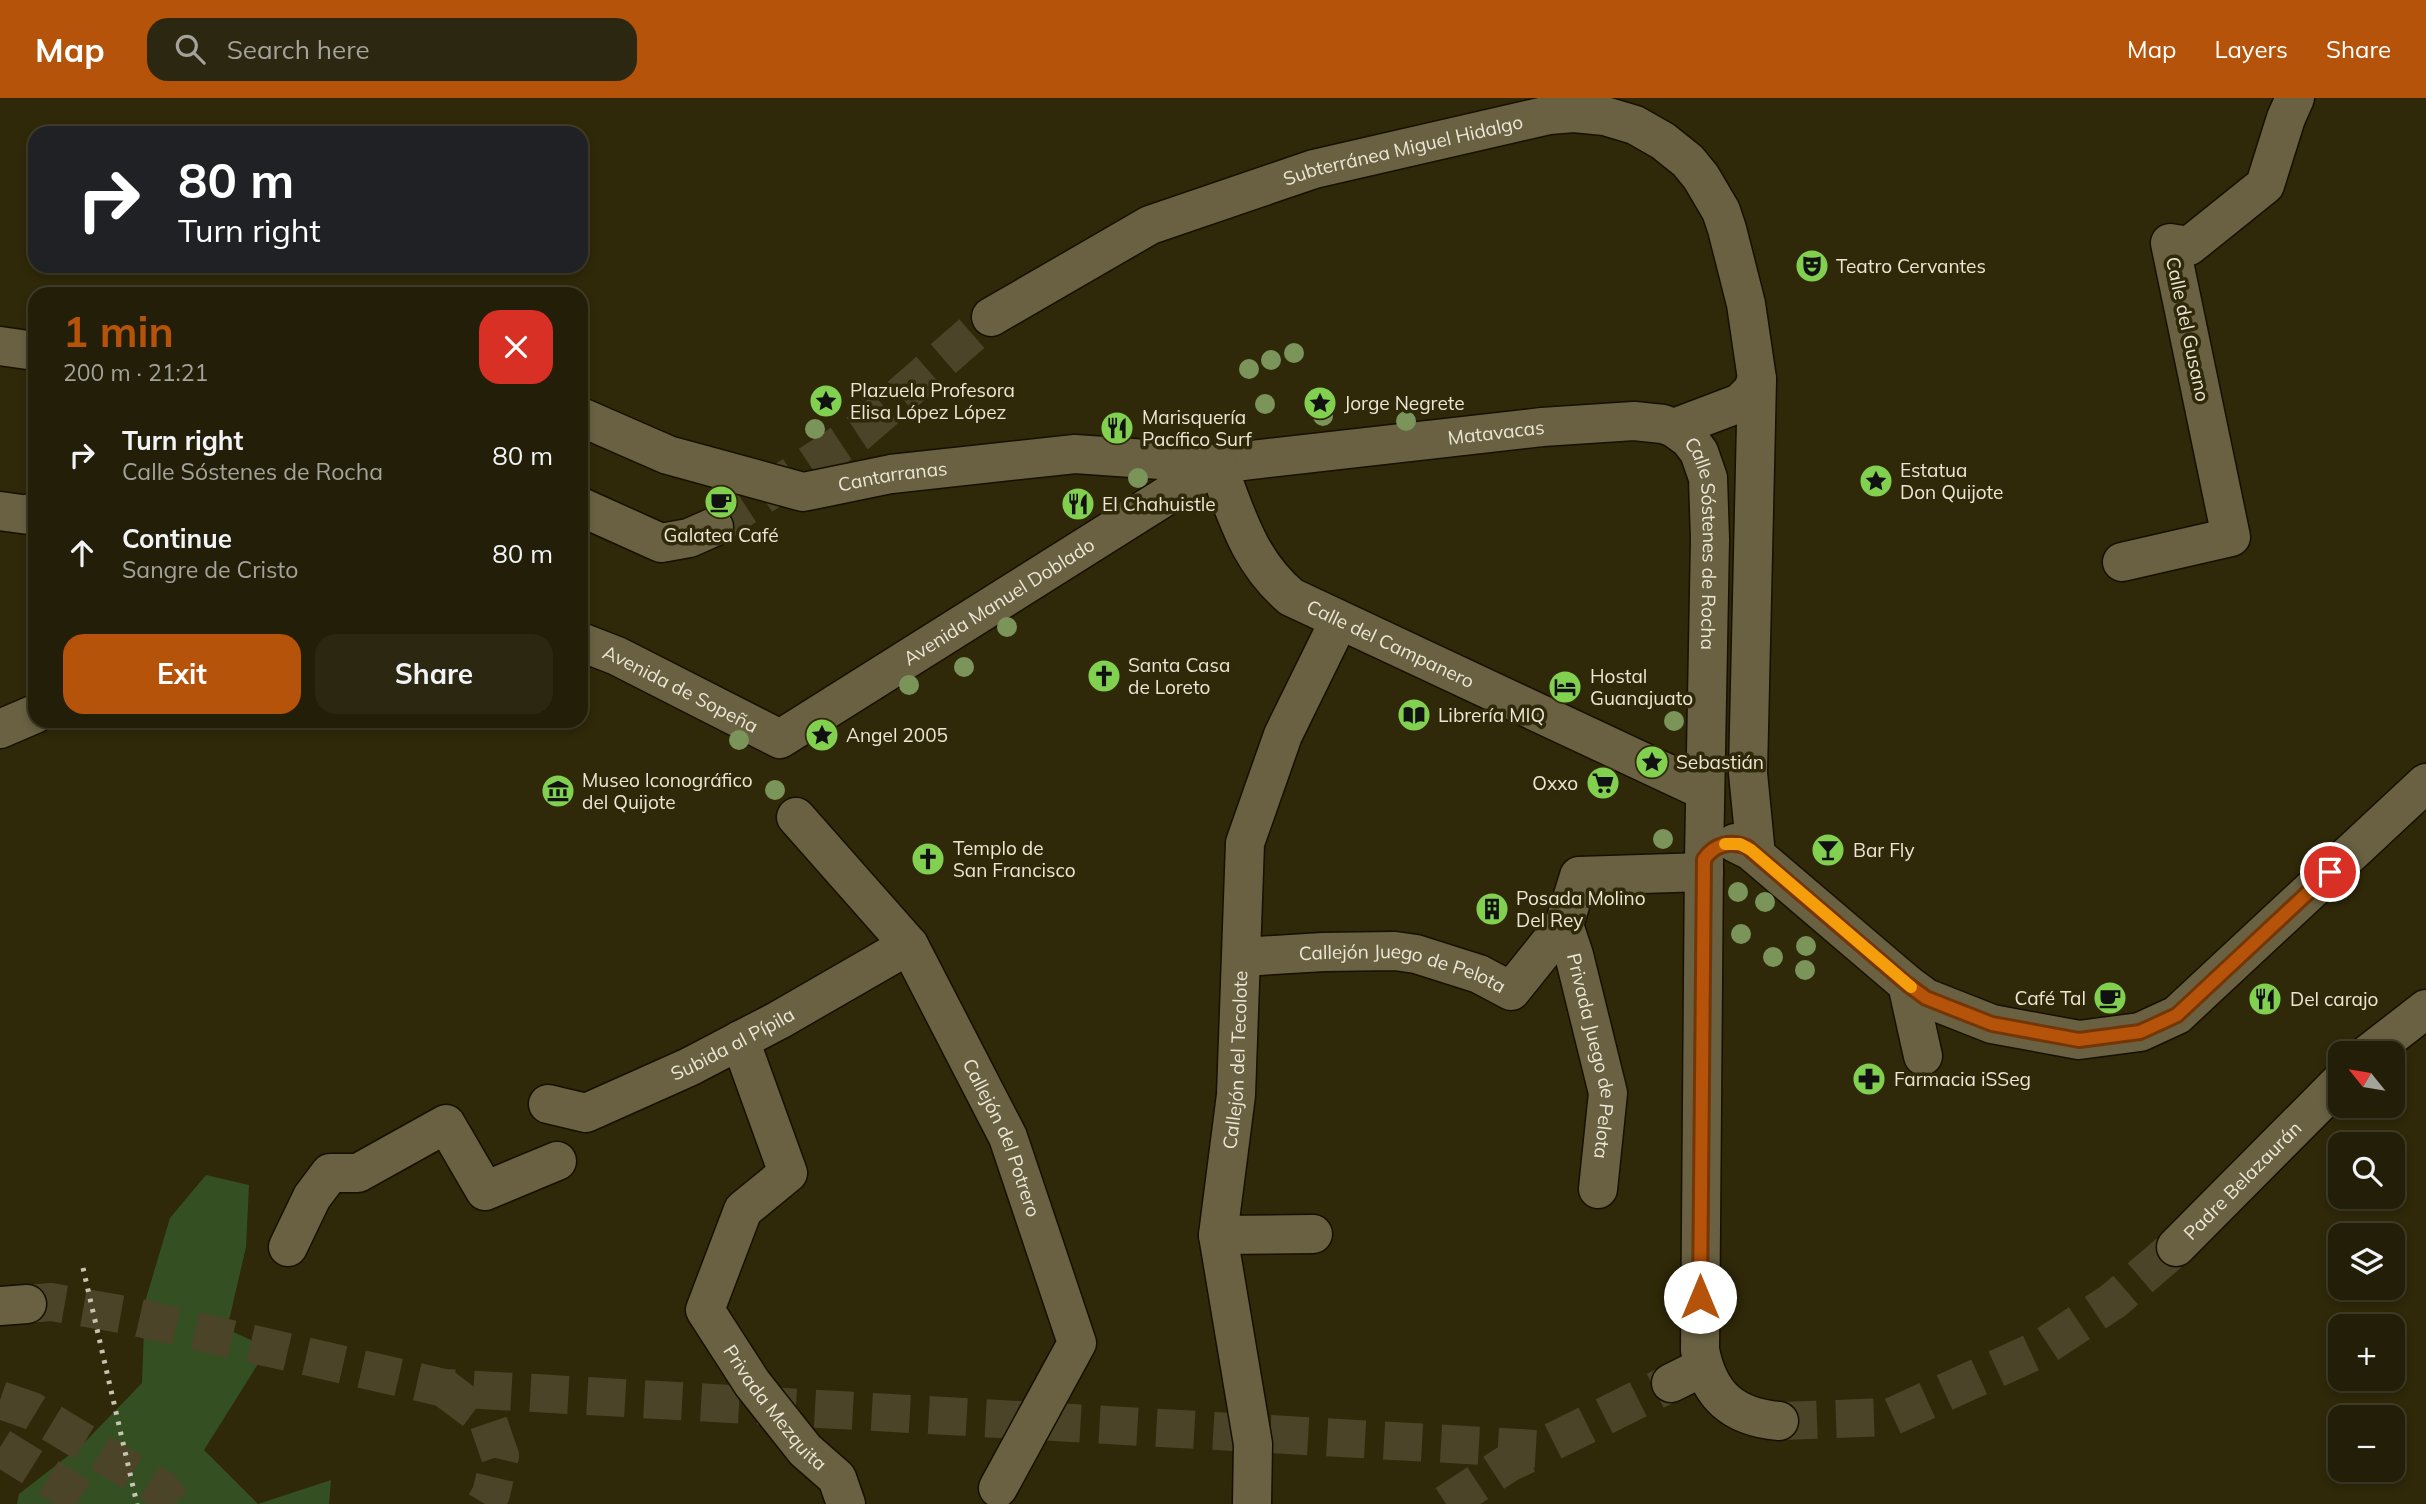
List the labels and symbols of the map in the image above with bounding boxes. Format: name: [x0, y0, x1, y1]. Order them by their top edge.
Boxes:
street label: Subterránea Miguel Hidalgo: [1280, 109, 1525, 191]
theatre icon: Teatro Cervantes: [1793, 247, 1831, 285]
place label: Teatro Cervantes: [1836, 254, 1986, 278]
street label: Calle del Gusano: [2161, 254, 2215, 404]
place label: Plazuela Profesora Elisa López López: [850, 378, 1015, 424]
place icon: Plazuela Profesora Elisa López López: [807, 382, 845, 420]
place icon: Jorge Negrete: [1301, 384, 1339, 422]
place label: Jorge Negrete: [1344, 391, 1465, 415]
place label: Marisquería Pacífico Surf: [1142, 405, 1252, 451]
restaurant icon: Marisquería Pacífico Surf: [1098, 409, 1136, 447]
street label: Matavacas: [1446, 415, 1546, 450]
street label: Calle Sóstenes de Rocha: [1680, 432, 1722, 650]
street label: Cantarranas: [836, 456, 948, 497]
place label: Estatua Don Quijote: [1900, 458, 2003, 504]
place icon: Estatua Don Quijote: [1857, 462, 1895, 500]
cafe icon: Galatea Café: [702, 483, 740, 521]
restaurant icon: El Chahuistle: [1059, 485, 1097, 523]
place label: El Chahuistle: [1102, 492, 1216, 516]
place label: Galatea Café: [663, 523, 779, 547]
street label: Avenida Manuel Doblado: [899, 532, 1099, 671]
street label: Calle del Campanero: [1303, 594, 1478, 693]
street label: Avenida de Sopeña: [600, 640, 762, 738]
place label: Santa Casa de Loreto: [1128, 653, 1230, 699]
church icon: Santa Casa de Loreto: [1085, 657, 1123, 695]
place label: Hostal Guanajuato: [1590, 664, 1693, 710]
hotel icon: Hostal Guanajuato: [1546, 668, 1584, 706]
library icon: Librería MIQ: [1395, 696, 1433, 734]
place label: Librería MIQ: [1438, 703, 1545, 727]
place icon: Angel 2005: [803, 716, 841, 754]
place label: Angel 2005: [846, 723, 948, 747]
place icon: Sebastián: [1633, 743, 1671, 781]
place label: Sebastián: [1676, 750, 1764, 774]
supermarket icon: Oxxo: [1584, 764, 1622, 802]
place label: Museo Iconográfico del Quijote: [582, 768, 753, 814]
place label: Oxxo: [1532, 771, 1578, 795]
museum icon: Museo Iconográfico del Quijote: [539, 772, 577, 810]
bar icon: Bar Fly: [1809, 831, 1847, 869]
place label: Templo de San Francisco: [953, 836, 1076, 882]
place label: Bar Fly: [1853, 838, 1914, 862]
church icon: Templo de San Francisco: [909, 840, 947, 878]
pin: [2300, 842, 2360, 902]
place label: Posada Molino Del Rey: [1516, 886, 1646, 932]
building icon: Posada Molino Del Rey: [1473, 890, 1511, 928]
street label: Callejón Juego de Pelota: [1298, 939, 1510, 998]
street label: Privada Juego de Pelota: [1562, 951, 1620, 1160]
street label: Callejón del Tecolote: [1217, 970, 1252, 1151]
cafe icon: Café Tal: [2091, 979, 2129, 1017]
restaurant icon: Del carajo: [2246, 980, 2284, 1018]
place label: Café Tal: [2015, 986, 2086, 1010]
place label: Del carajo: [2290, 987, 2378, 1011]
street label: Subida al Pípila: [667, 1002, 799, 1086]
north arrow: [2328, 1041, 2404, 1118]
street label: Callejón del Potrero: [957, 1054, 1046, 1220]
pharmacy icon: Farmacia iSSeg: [1850, 1060, 1888, 1098]
place label: Farmacia iSSeg: [1894, 1067, 2031, 1091]
street label: Padre Belazaurán: [2178, 1116, 2306, 1245]
position arrow: [1663, 1260, 1737, 1334]
street label: Privada Mezquita: [718, 1340, 832, 1476]

